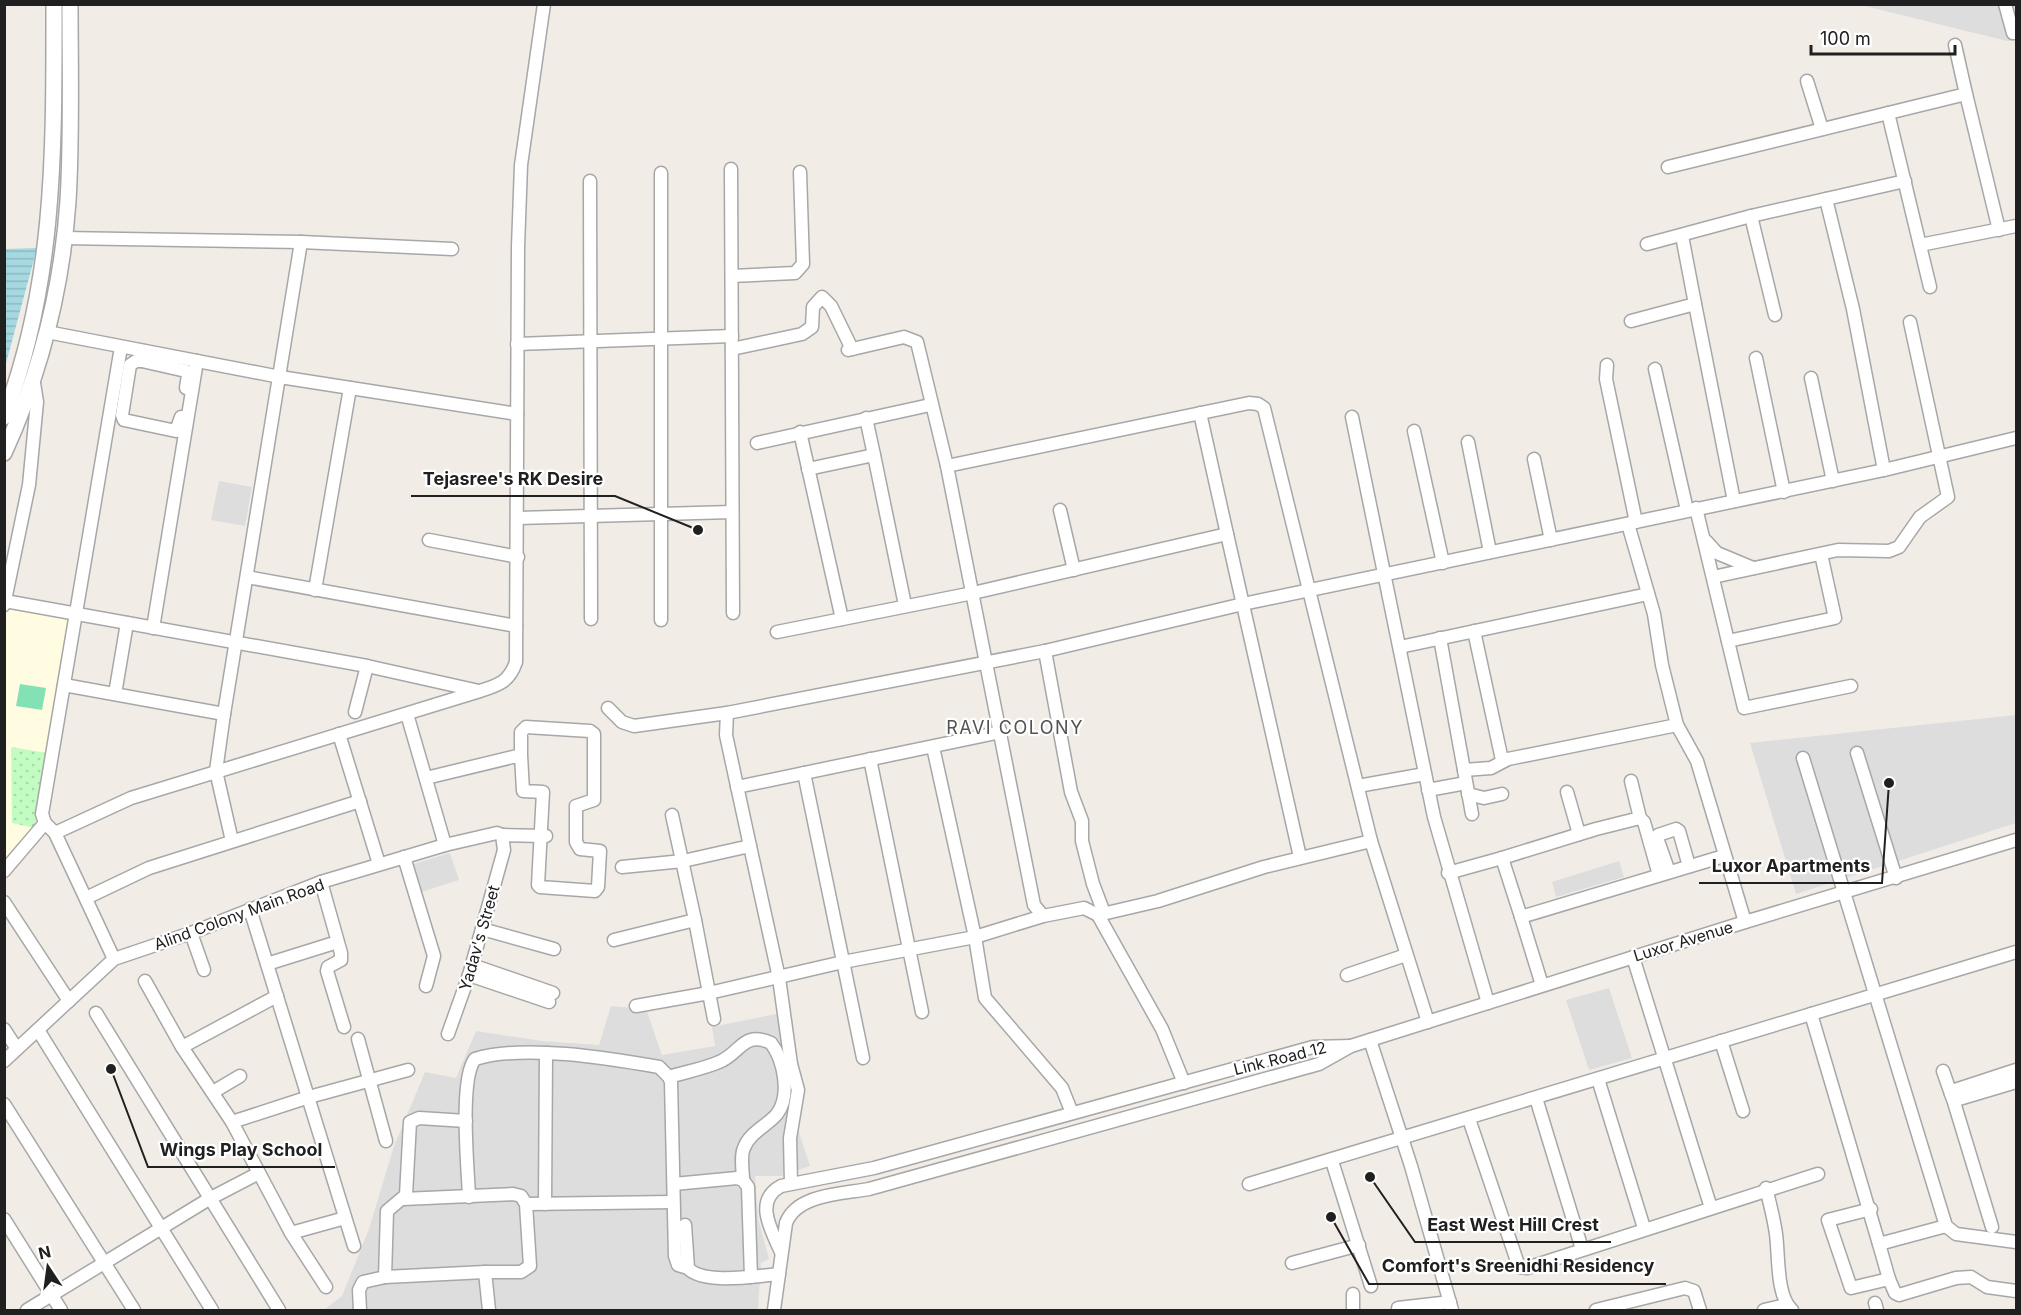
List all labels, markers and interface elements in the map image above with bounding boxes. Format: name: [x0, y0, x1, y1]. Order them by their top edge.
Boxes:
scale bar: [1811, 18, 1955, 56]
text: 100 m: [1820, 28, 1871, 49]
callout: Tejasree's RK Desire: [411, 460, 615, 496]
text: Tejasree's RK Desire: [423, 468, 603, 489]
district label: RAVI COLONY: [946, 717, 1084, 738]
callout: Luxor Apartments: [1699, 847, 1882, 883]
text: Luxor Apartments: [1712, 855, 1870, 876]
street label: Alind Colony Main Road: [151, 874, 327, 954]
street label: Yadav's Street: [454, 883, 504, 993]
street label: Luxor Avenue: [1631, 916, 1735, 966]
street label: Link Road 12: [1231, 1037, 1329, 1079]
callout: Wings Play School: [148, 1131, 335, 1167]
text: Wings Play School: [160, 1139, 322, 1160]
callout: East West Hill Crest: [1415, 1206, 1611, 1242]
text: East West Hill Crest: [1427, 1214, 1599, 1235]
north arrow: [18, 1237, 78, 1297]
text: N: [36, 1241, 53, 1264]
callout: Comfort's Sreenidhi Residency: [1369, 1248, 1666, 1284]
text: Comfort's Sreenidhi Residency: [1382, 1255, 1655, 1276]

